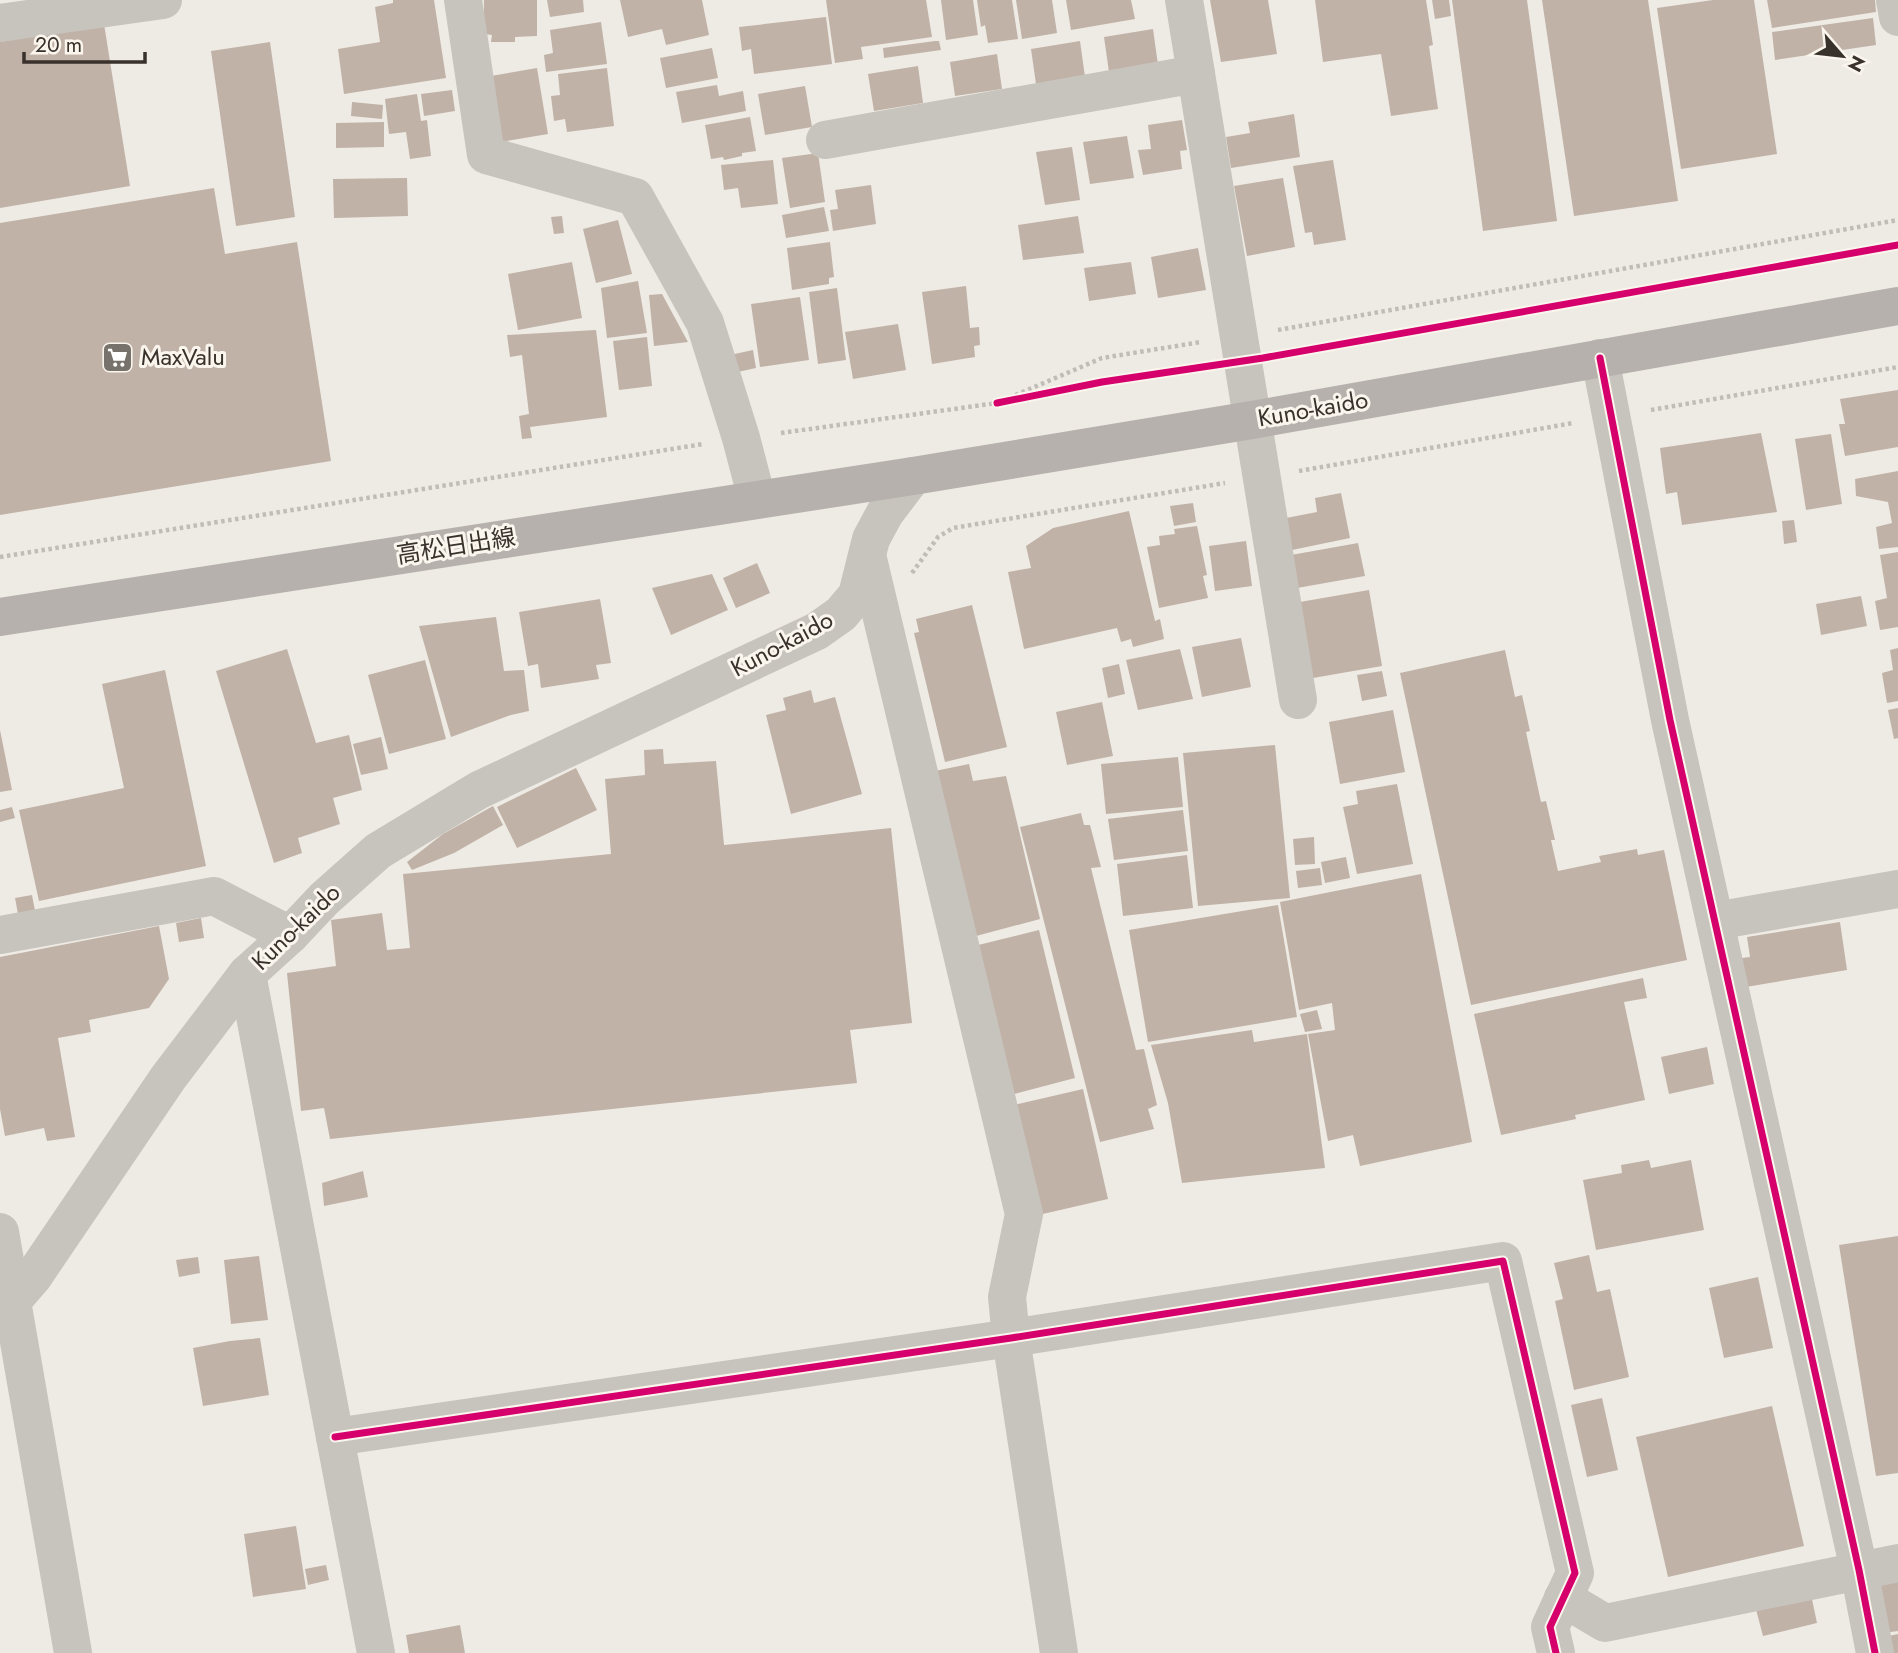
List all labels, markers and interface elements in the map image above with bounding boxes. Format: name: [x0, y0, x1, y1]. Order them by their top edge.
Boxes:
scale bar: [24, 21, 145, 65]
north arrow: [1807, 21, 1877, 91]
text: 20 m: [35, 30, 82, 60]
text: N: [1841, 51, 1872, 77]
place label: MaxValu: [141, 339, 225, 374]
supermarket icon: MaxValu: [101, 340, 135, 374]
street label: Kuno-kaido: [1255, 382, 1371, 435]
street label: 高松日出線: [394, 519, 518, 572]
street label: Kuno-kaido: [724, 602, 839, 685]
street label: Kuno-kaido: [243, 875, 348, 978]

